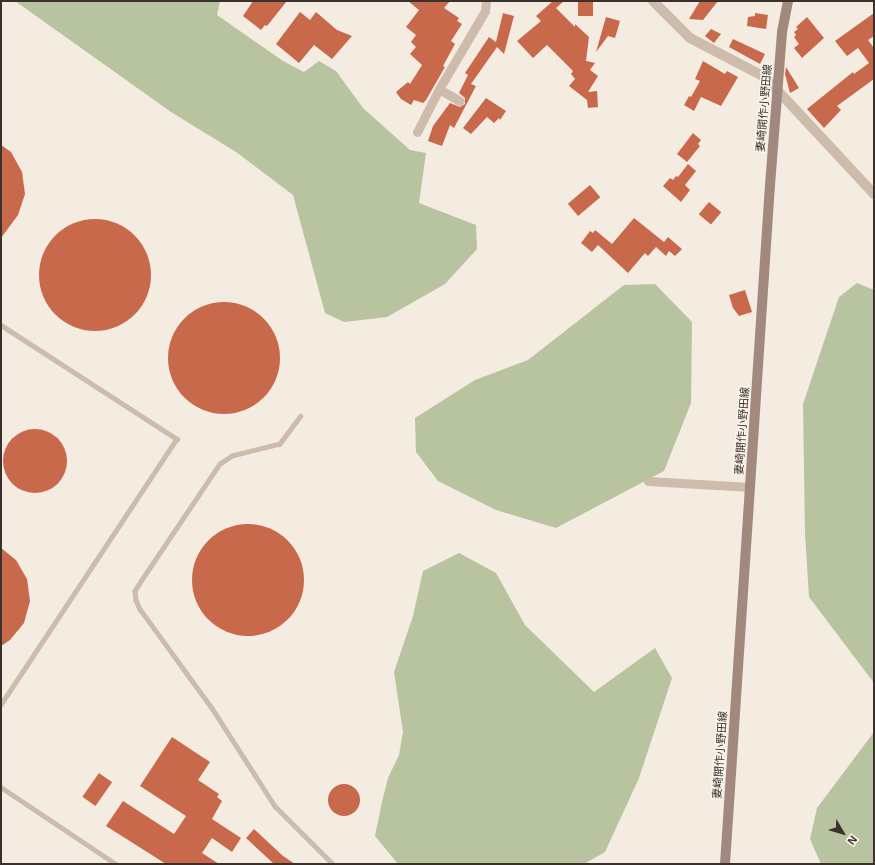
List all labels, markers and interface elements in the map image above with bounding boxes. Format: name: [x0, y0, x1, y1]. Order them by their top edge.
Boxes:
street label: 妻崎開作小野田線: [754, 64, 774, 152]
street label: 妻崎開作小野田線: [732, 387, 752, 475]
street label: 妻崎開作小野田線: [710, 711, 730, 799]
north arrow: [823, 813, 863, 853]
text: N: [845, 834, 860, 847]

